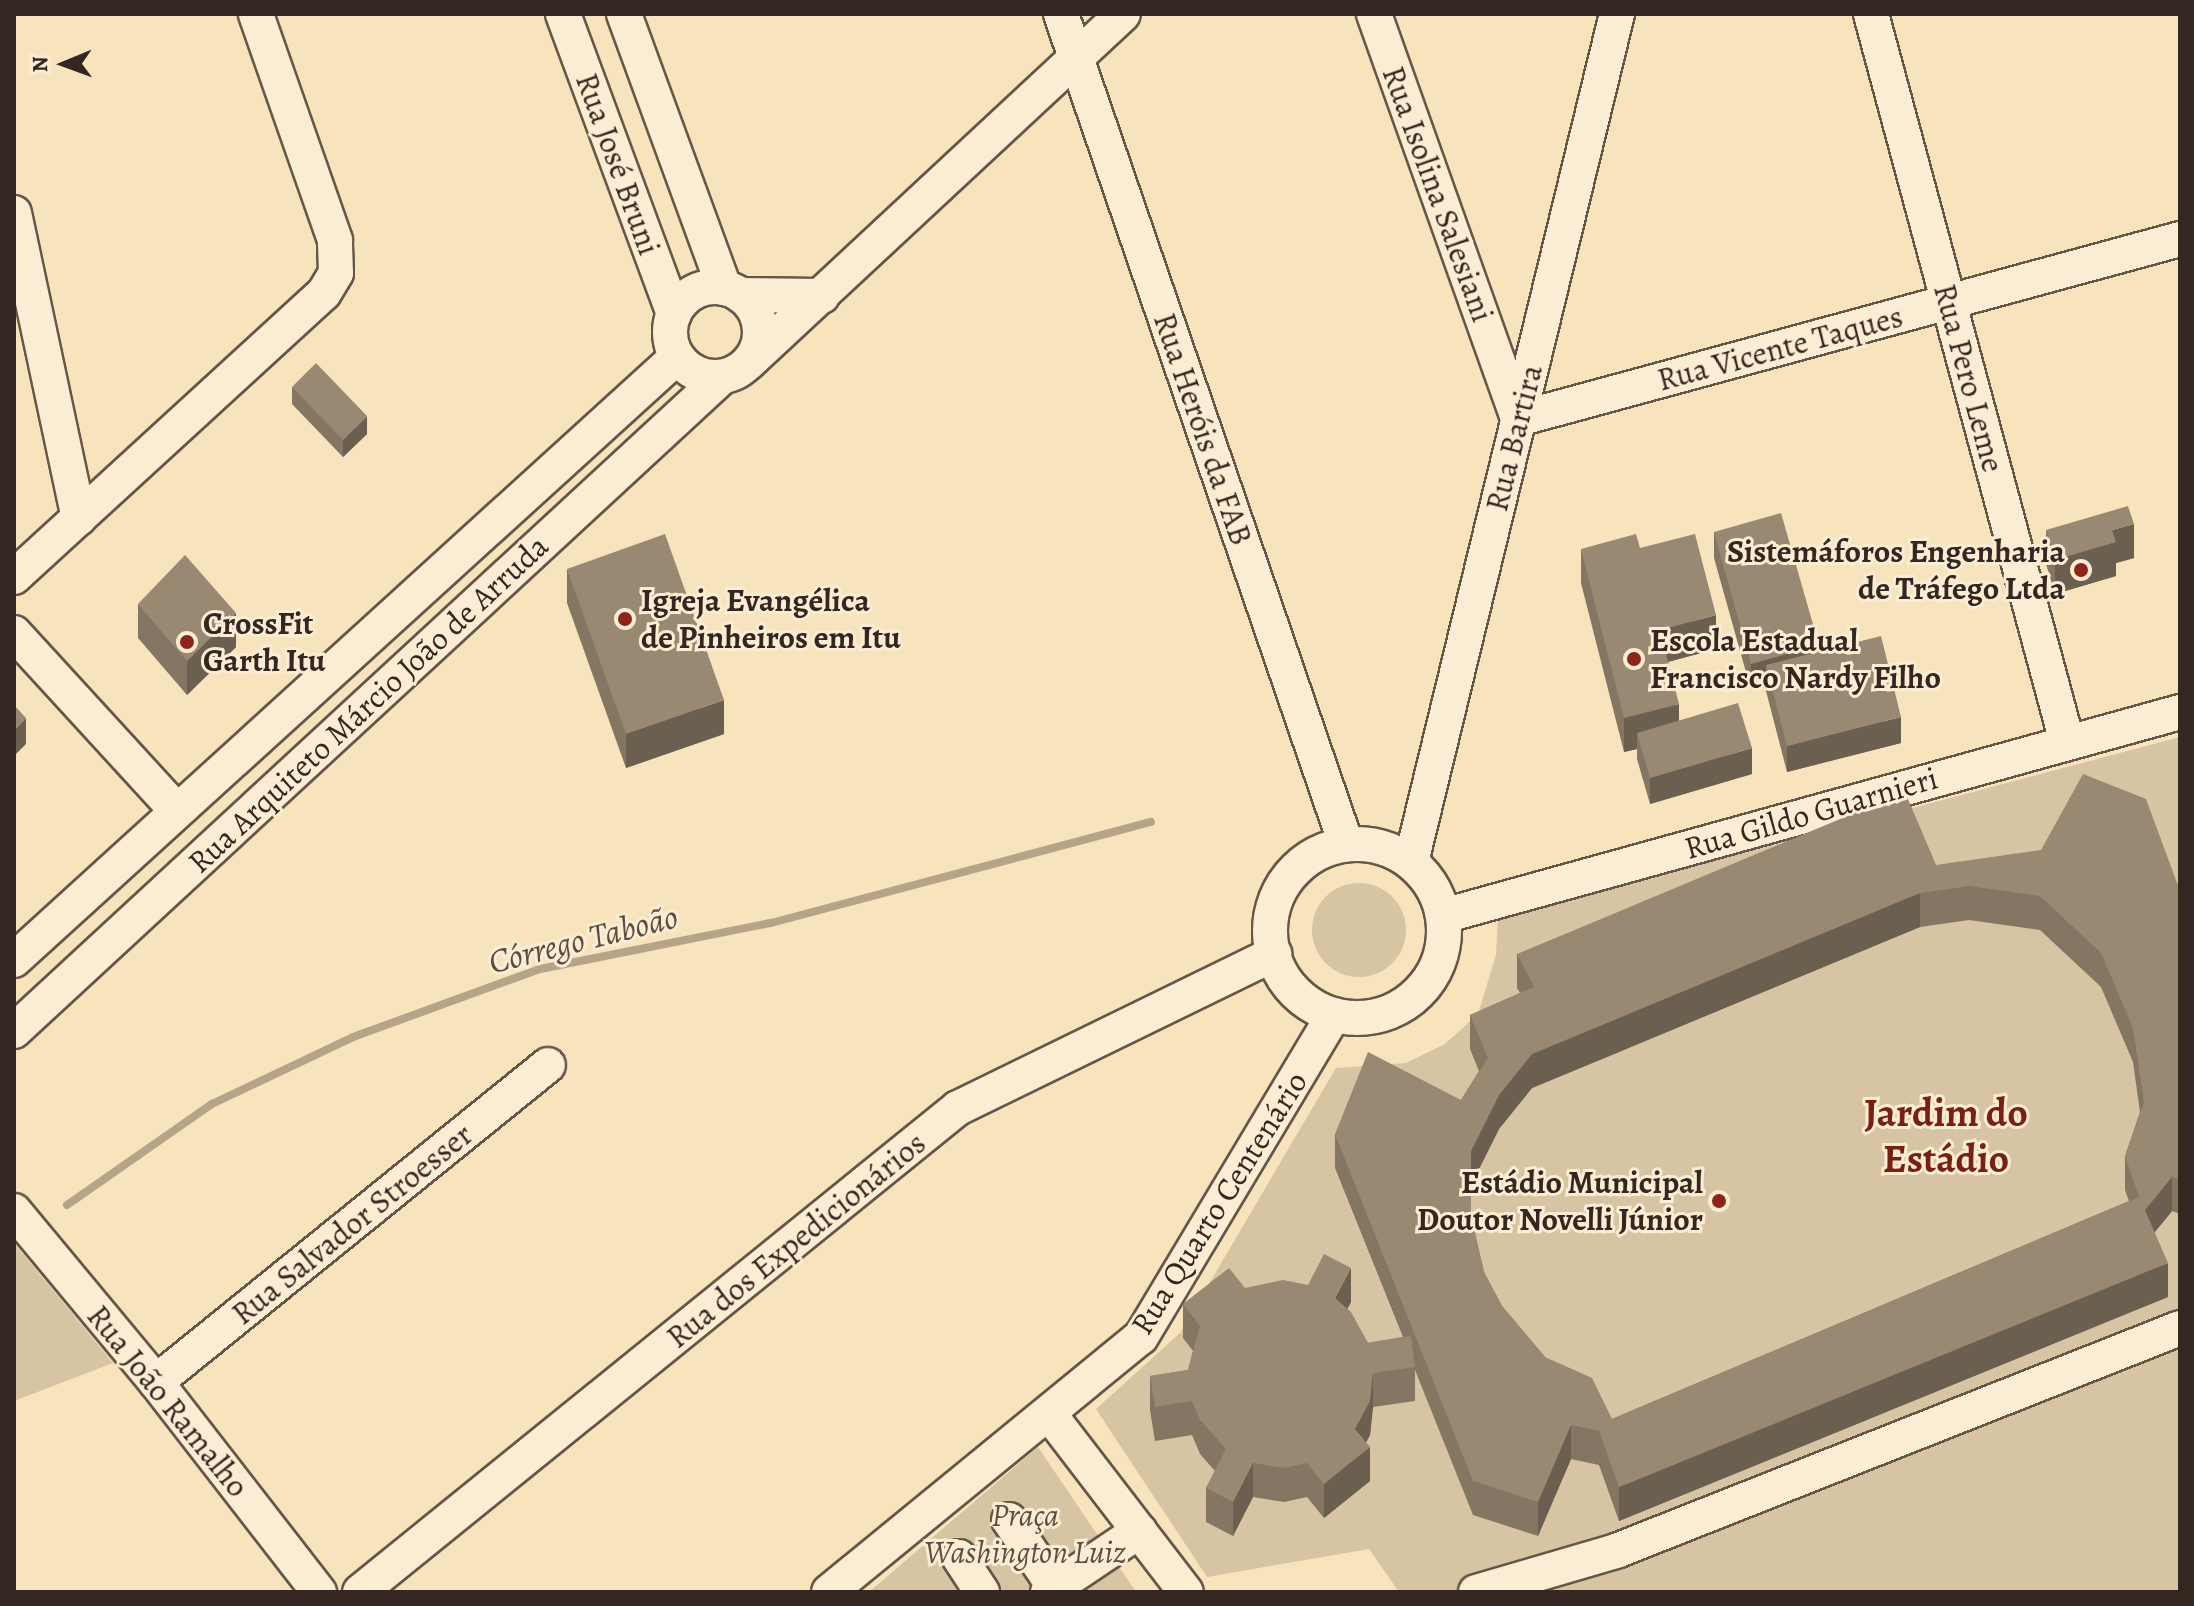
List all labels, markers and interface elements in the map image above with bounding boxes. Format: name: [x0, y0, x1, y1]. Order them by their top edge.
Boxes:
north arrow: [24, 24, 104, 104]
text: N: [25, 56, 55, 73]
street label: Rua Isolina Salesiani: [1374, 61, 1502, 327]
street label: Rua José Bruni: [567, 68, 669, 260]
street label: Rua Pero Leme: [1925, 280, 2013, 476]
street label: Rua Vicente Taques: [1653, 297, 1907, 399]
street label: Rua Heróis da FAB: [1145, 308, 1261, 550]
street label: Rua Bartira: [1477, 361, 1551, 515]
street label: Rua Arquiteto Márcio João de Arruda: [180, 527, 556, 881]
place label: Sistemáforos Engenharia de Tráfego Ltda: [1727, 533, 2065, 608]
marker: Sistemáforos Engenharia de Tráfego Ltda: [2072, 561, 2090, 579]
place label: Igreja Evangélica de Pinheiros em Itu: [641, 582, 901, 657]
place label: CrossFit Garth Itu: [203, 605, 326, 680]
marker: Igreja Evangélica de Pinheiros em Itu: [616, 610, 634, 628]
place label: Escola Estadual Francisco Nardy Filho: [1650, 622, 1941, 697]
marker: CrossFit Garth Itu: [178, 633, 196, 651]
marker: Escola Estadual Francisco Nardy Filho: [1625, 650, 1643, 668]
street label: Rua Gildo Guarnieri: [1680, 759, 1942, 867]
water label: Córrego Taboão: [484, 896, 682, 982]
street label: Rua Quarto Centenário: [1123, 1065, 1315, 1341]
district label: Jardim do Estádio: [1864, 1089, 2028, 1183]
street label: Rua Salvador Stroesser: [224, 1115, 480, 1333]
street label: Rua dos Expedicionários: [659, 1124, 933, 1356]
place label: Estádio Municipal Doutor Novelli Júnior: [1417, 1164, 1703, 1239]
marker: Estádio Municipal Doutor Novelli Júnior: [1710, 1192, 1728, 1210]
street label: Rua João Ramalho: [79, 1297, 257, 1505]
park label: Praça Washington Luiz: [924, 1497, 1126, 1572]

